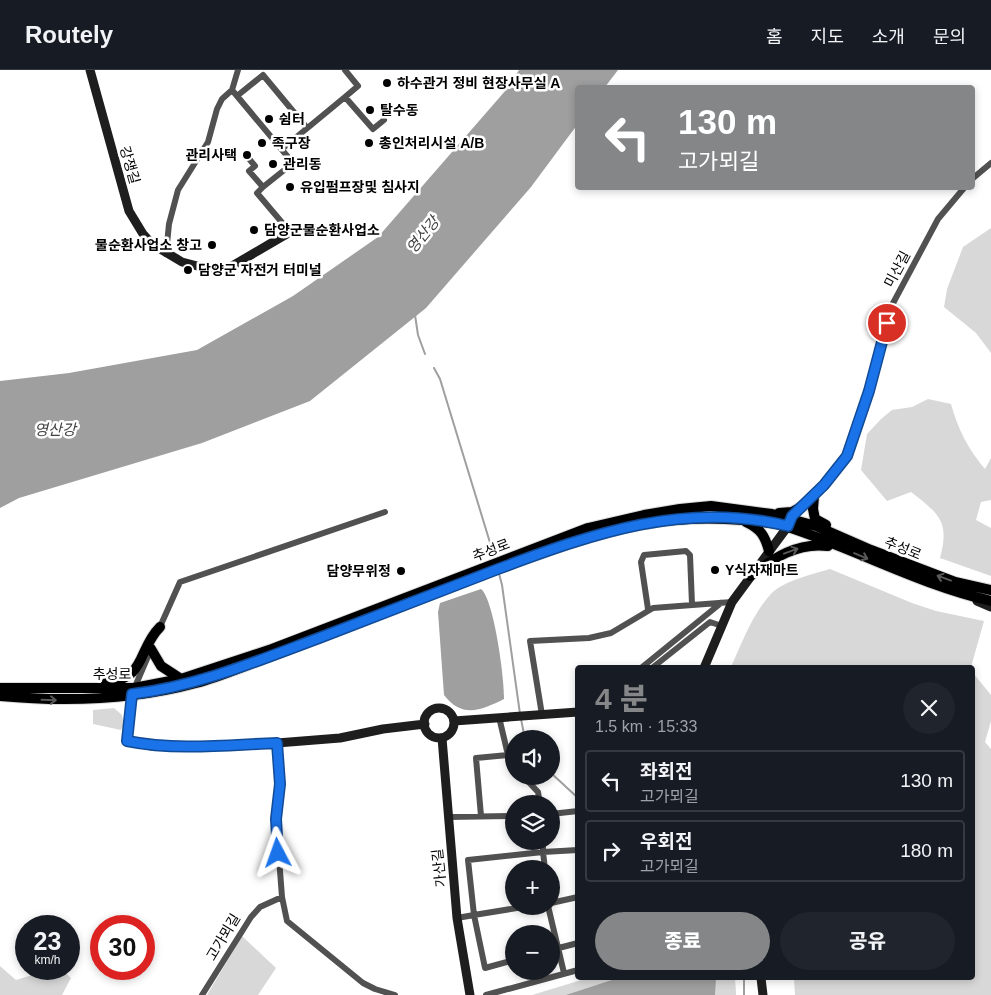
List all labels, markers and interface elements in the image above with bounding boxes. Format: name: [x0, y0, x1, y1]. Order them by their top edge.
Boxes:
text: Routely: [25, 21, 113, 48]
text: 홈: [766, 27, 783, 47]
text: 지도: [811, 27, 844, 47]
text: 소개: [872, 27, 905, 47]
text: 문의: [933, 27, 966, 47]
place label: 하수관거 정비 현장사무실 A: [397, 75, 560, 91]
marker: 하수관거 정비 현장사무실 A: [381, 77, 393, 89]
place label: 탈수동: [380, 102, 419, 118]
text: 130 m: [678, 102, 777, 141]
marker: 탈수동: [364, 104, 376, 116]
icon: left: [595, 105, 660, 170]
place label: 쉼터: [279, 111, 305, 127]
marker: 쉼터: [263, 113, 275, 125]
place label: 족구장: [272, 135, 311, 151]
place label: 총인처리시설 A/B: [379, 135, 484, 151]
marker: 족구장: [256, 137, 268, 149]
marker: 총인처리시설 A/B: [363, 137, 375, 149]
street label: 강쟁길: [117, 144, 143, 186]
place label: 관리사택: [185, 147, 237, 163]
marker: 관리사택: [241, 149, 253, 161]
text: 고가뫼길: [678, 149, 759, 174]
place label: 관리동: [283, 156, 322, 172]
marker: 관리동: [267, 158, 279, 170]
place label: 유입펌프장및 침사지: [300, 179, 420, 195]
marker: 유입펌프장및 침사지: [284, 181, 296, 193]
water label: 영산강: [403, 212, 444, 256]
place label: 담양군물순환사업소: [264, 222, 380, 238]
marker: 담양군물순환사업소: [248, 224, 260, 236]
place label: 물순환사업소 창고: [95, 237, 202, 253]
marker: 물순환사업소 창고: [206, 239, 218, 251]
street label: 미산길: [881, 248, 913, 290]
place label: 담양군 자전거 터미널: [198, 262, 322, 278]
marker: 담양군 자전거 터미널: [182, 264, 194, 276]
pin: [866, 302, 908, 344]
icon: arrive: [873, 309, 901, 337]
water label: 영산강: [34, 421, 78, 438]
street label: 추성로: [882, 533, 924, 563]
street label: 추성로: [470, 536, 512, 564]
one-way arrow: [783, 546, 799, 555]
one-way arrow: [853, 551, 868, 561]
place label: Y식자재마트: [725, 562, 799, 578]
place label: 담양무위정: [327, 563, 391, 579]
marker: Y식자재마트: [709, 564, 721, 576]
marker: 담양무위정: [395, 565, 407, 577]
one-way arrow: [936, 573, 952, 582]
street label: 추성로: [93, 666, 131, 682]
text: 4 분: [595, 682, 648, 715]
button: close: [903, 682, 955, 734]
one-way arrow: [40, 695, 56, 704]
text: 1.5 km · 15:33: [595, 718, 697, 735]
map controls: [505, 730, 560, 980]
button: sound: [505, 730, 560, 785]
text: 좌회전: [640, 761, 692, 782]
icon: left: [597, 767, 625, 795]
text: 130 m: [900, 770, 953, 791]
text: 고가뫼길: [640, 788, 699, 805]
button: layers: [505, 795, 560, 850]
position arrow: [251, 826, 303, 878]
text: 우회전: [640, 831, 692, 852]
icon: right: [597, 837, 625, 865]
text: 180 m: [900, 840, 953, 861]
street label: 가산길: [429, 848, 449, 888]
text: 고가뫼길: [640, 858, 699, 875]
button: +: [505, 860, 560, 915]
street label: 고가뫼길: [203, 911, 243, 963]
button: 종료: [595, 912, 770, 970]
button: 공유: [780, 912, 955, 970]
speed limit sign: 30: [90, 915, 155, 980]
button: −: [505, 925, 560, 980]
text: 23: [34, 927, 61, 955]
text: km/h: [34, 953, 61, 967]

